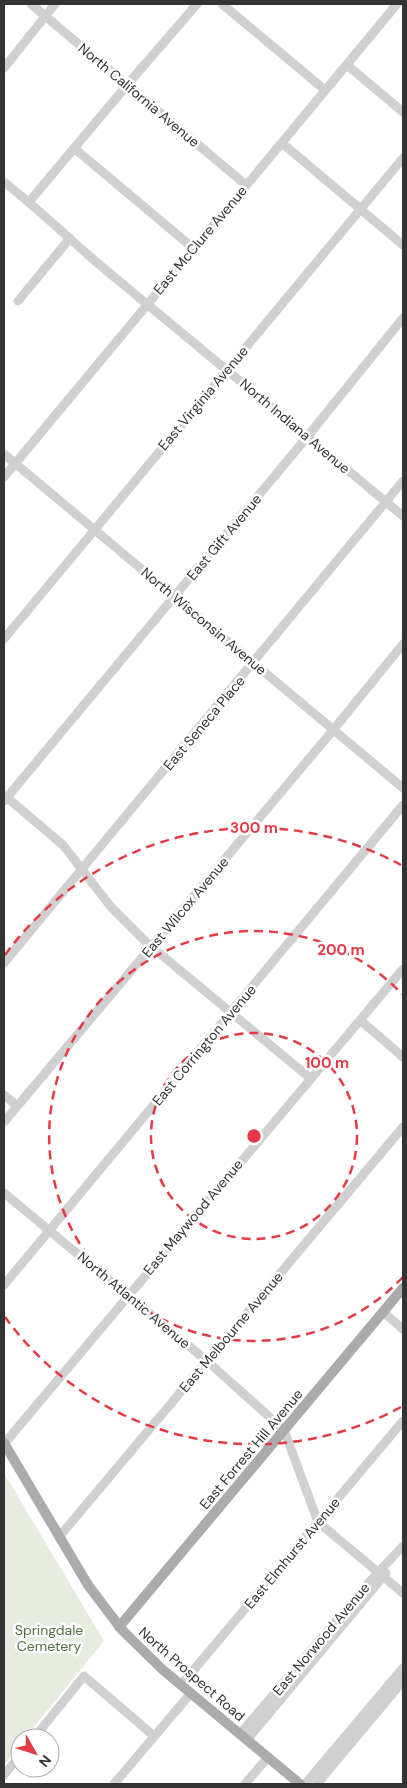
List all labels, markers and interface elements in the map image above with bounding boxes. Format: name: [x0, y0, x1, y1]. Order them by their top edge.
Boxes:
street label: North California Avenue: [75, 39, 203, 151]
street label: East McClure Avenue: [149, 182, 251, 298]
street label: East Virginia Avenue: [154, 342, 252, 454]
street label: North Indiana Avenue: [236, 375, 354, 477]
street label: East Gift Avenue: [183, 490, 265, 584]
street label: North Wisconsin Avenue: [138, 563, 270, 679]
street label: East Seneca Place: [159, 672, 249, 774]
text: 300 m: [230, 818, 278, 838]
street label: East Wilcox Avenue: [138, 853, 232, 961]
text: 200 m: [317, 940, 365, 960]
street label: East Corrington Avenue: [148, 981, 260, 1109]
text: 100 m: [305, 1053, 349, 1073]
centre of rings: [245, 1127, 263, 1145]
street label: East Maywood Avenue: [139, 1155, 247, 1279]
street label: North Atlantic Avenue: [74, 1248, 194, 1352]
street label: East Melbourne Avenue: [175, 1268, 287, 1396]
street label: East Forrest Hill Avenue: [195, 1385, 307, 1513]
street label: East Elmhurst Avenue: [240, 1494, 344, 1612]
street label: East Norwood Avenue: [269, 1579, 373, 1699]
park label: Springdale Cemetery: [15, 1621, 83, 1655]
street label: North Prospect Road: [135, 1623, 249, 1725]
north arrow: [10, 1728, 60, 1778]
text: N: [35, 1752, 55, 1771]

